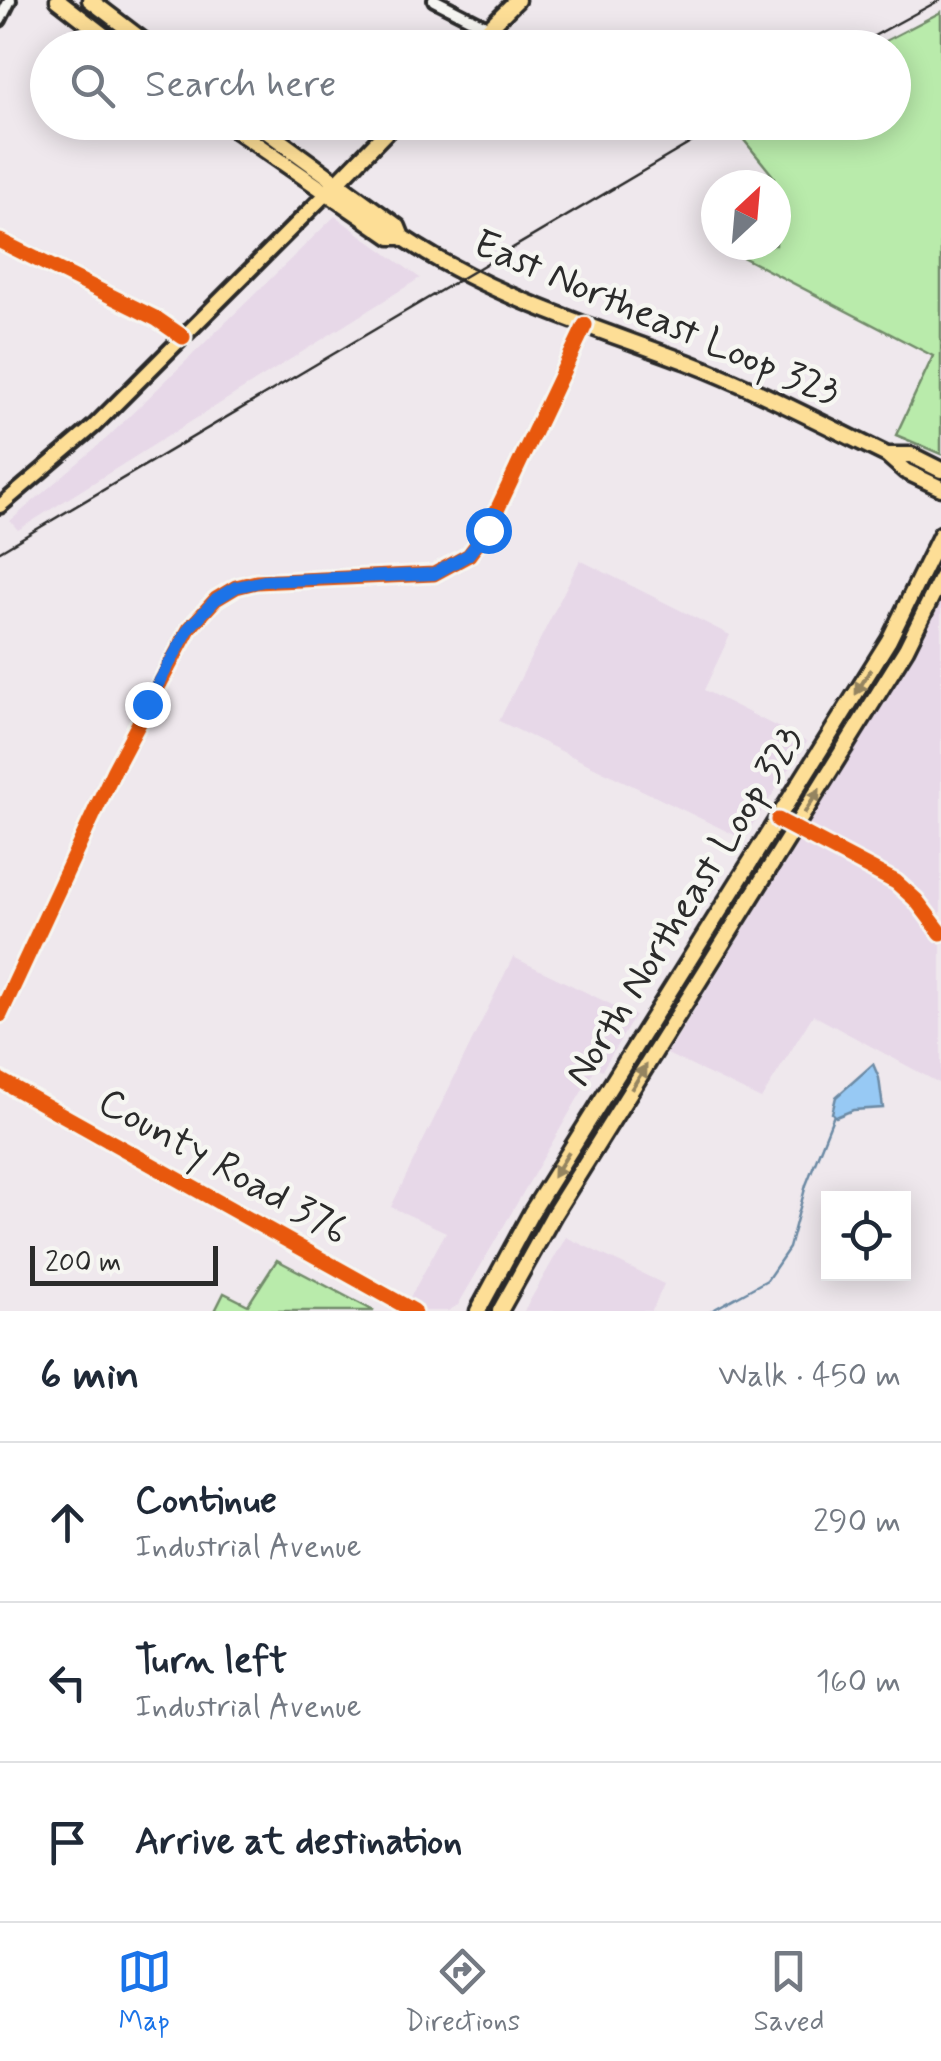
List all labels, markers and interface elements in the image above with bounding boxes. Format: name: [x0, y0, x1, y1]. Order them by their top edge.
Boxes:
search box: [30, 30, 911, 140]
icon: search: [65, 58, 120, 113]
text: Search here: [145, 61, 336, 110]
north arrow: [701, 170, 791, 260]
street label: East Northeast Loop 323: [465, 218, 847, 420]
route start: [466, 508, 512, 554]
one-way arrow: [855, 668, 873, 696]
route end: [125, 682, 171, 728]
street label: North Northeast Loop 323: [553, 717, 817, 1097]
one-way arrow: [803, 787, 820, 815]
one-way arrow: [630, 1063, 648, 1091]
street label: County Road 376: [89, 1077, 357, 1257]
one-way arrow: [553, 1151, 571, 1179]
map controls: [821, 1191, 911, 1281]
button: locate: [821, 1191, 911, 1281]
scale bar: [30, 1241, 218, 1286]
text: 200 m: [45, 1245, 121, 1282]
text: 6 min: [40, 1349, 139, 1404]
text: Walk · 450 m: [718, 1355, 901, 1397]
text: Continue: [135, 1477, 277, 1526]
icon: ahead: [40, 1495, 95, 1550]
text: 290 m: [813, 1501, 901, 1543]
text: Industrial Avenue: [135, 1526, 361, 1568]
text: Turn left: [135, 1637, 287, 1686]
icon: left: [40, 1655, 95, 1710]
text: 160 m: [816, 1661, 901, 1703]
text: Industrial Avenue: [135, 1686, 361, 1728]
icon: arrive: [40, 1815, 95, 1870]
text: Arrive at destination: [135, 1818, 462, 1867]
tab: Map: [117, 1944, 172, 2041]
tab: Directions: [405, 1944, 520, 2041]
tab: Saved: [754, 1944, 824, 2041]

